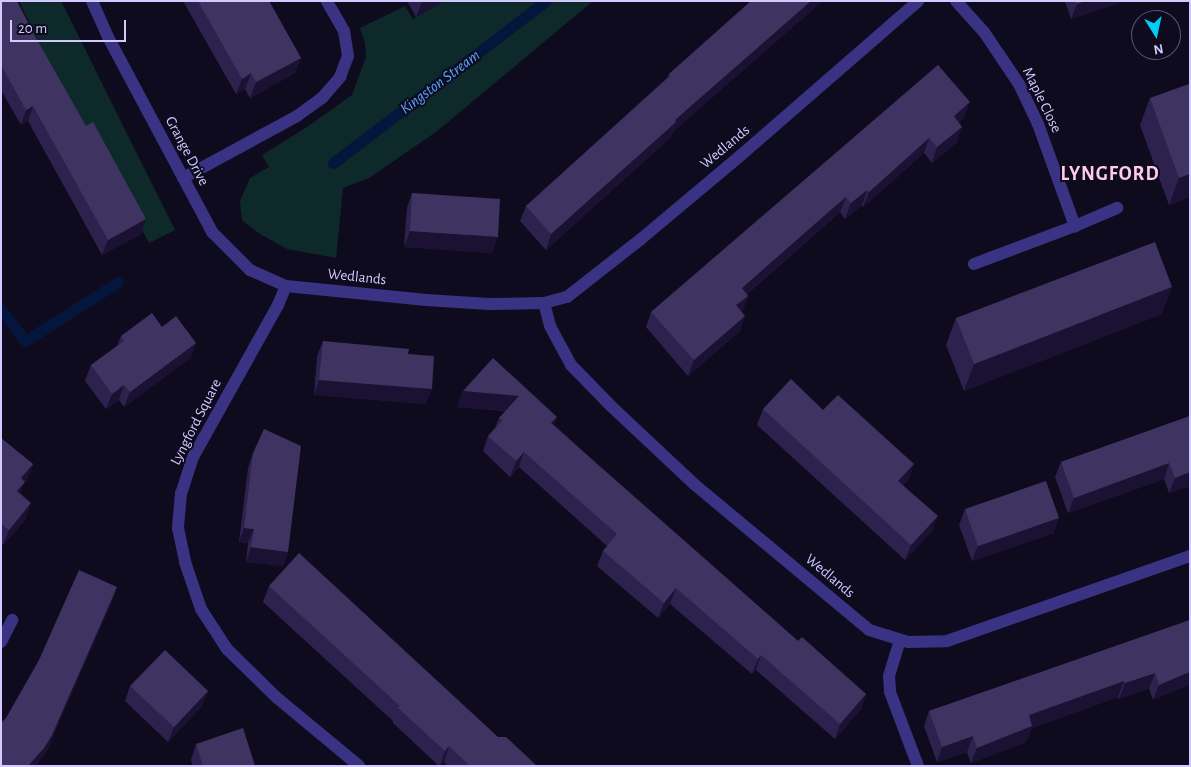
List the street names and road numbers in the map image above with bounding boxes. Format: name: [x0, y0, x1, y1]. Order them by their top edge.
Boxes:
street label: Maple Close: [1018, 64, 1066, 136]
street label: Grange Drive: [161, 113, 213, 189]
street label: Wedlands: [697, 121, 753, 173]
street label: Wedlands: [327, 265, 387, 289]
street label: Lyngford Square: [167, 376, 225, 468]
street label: Wedlands: [802, 550, 858, 602]

